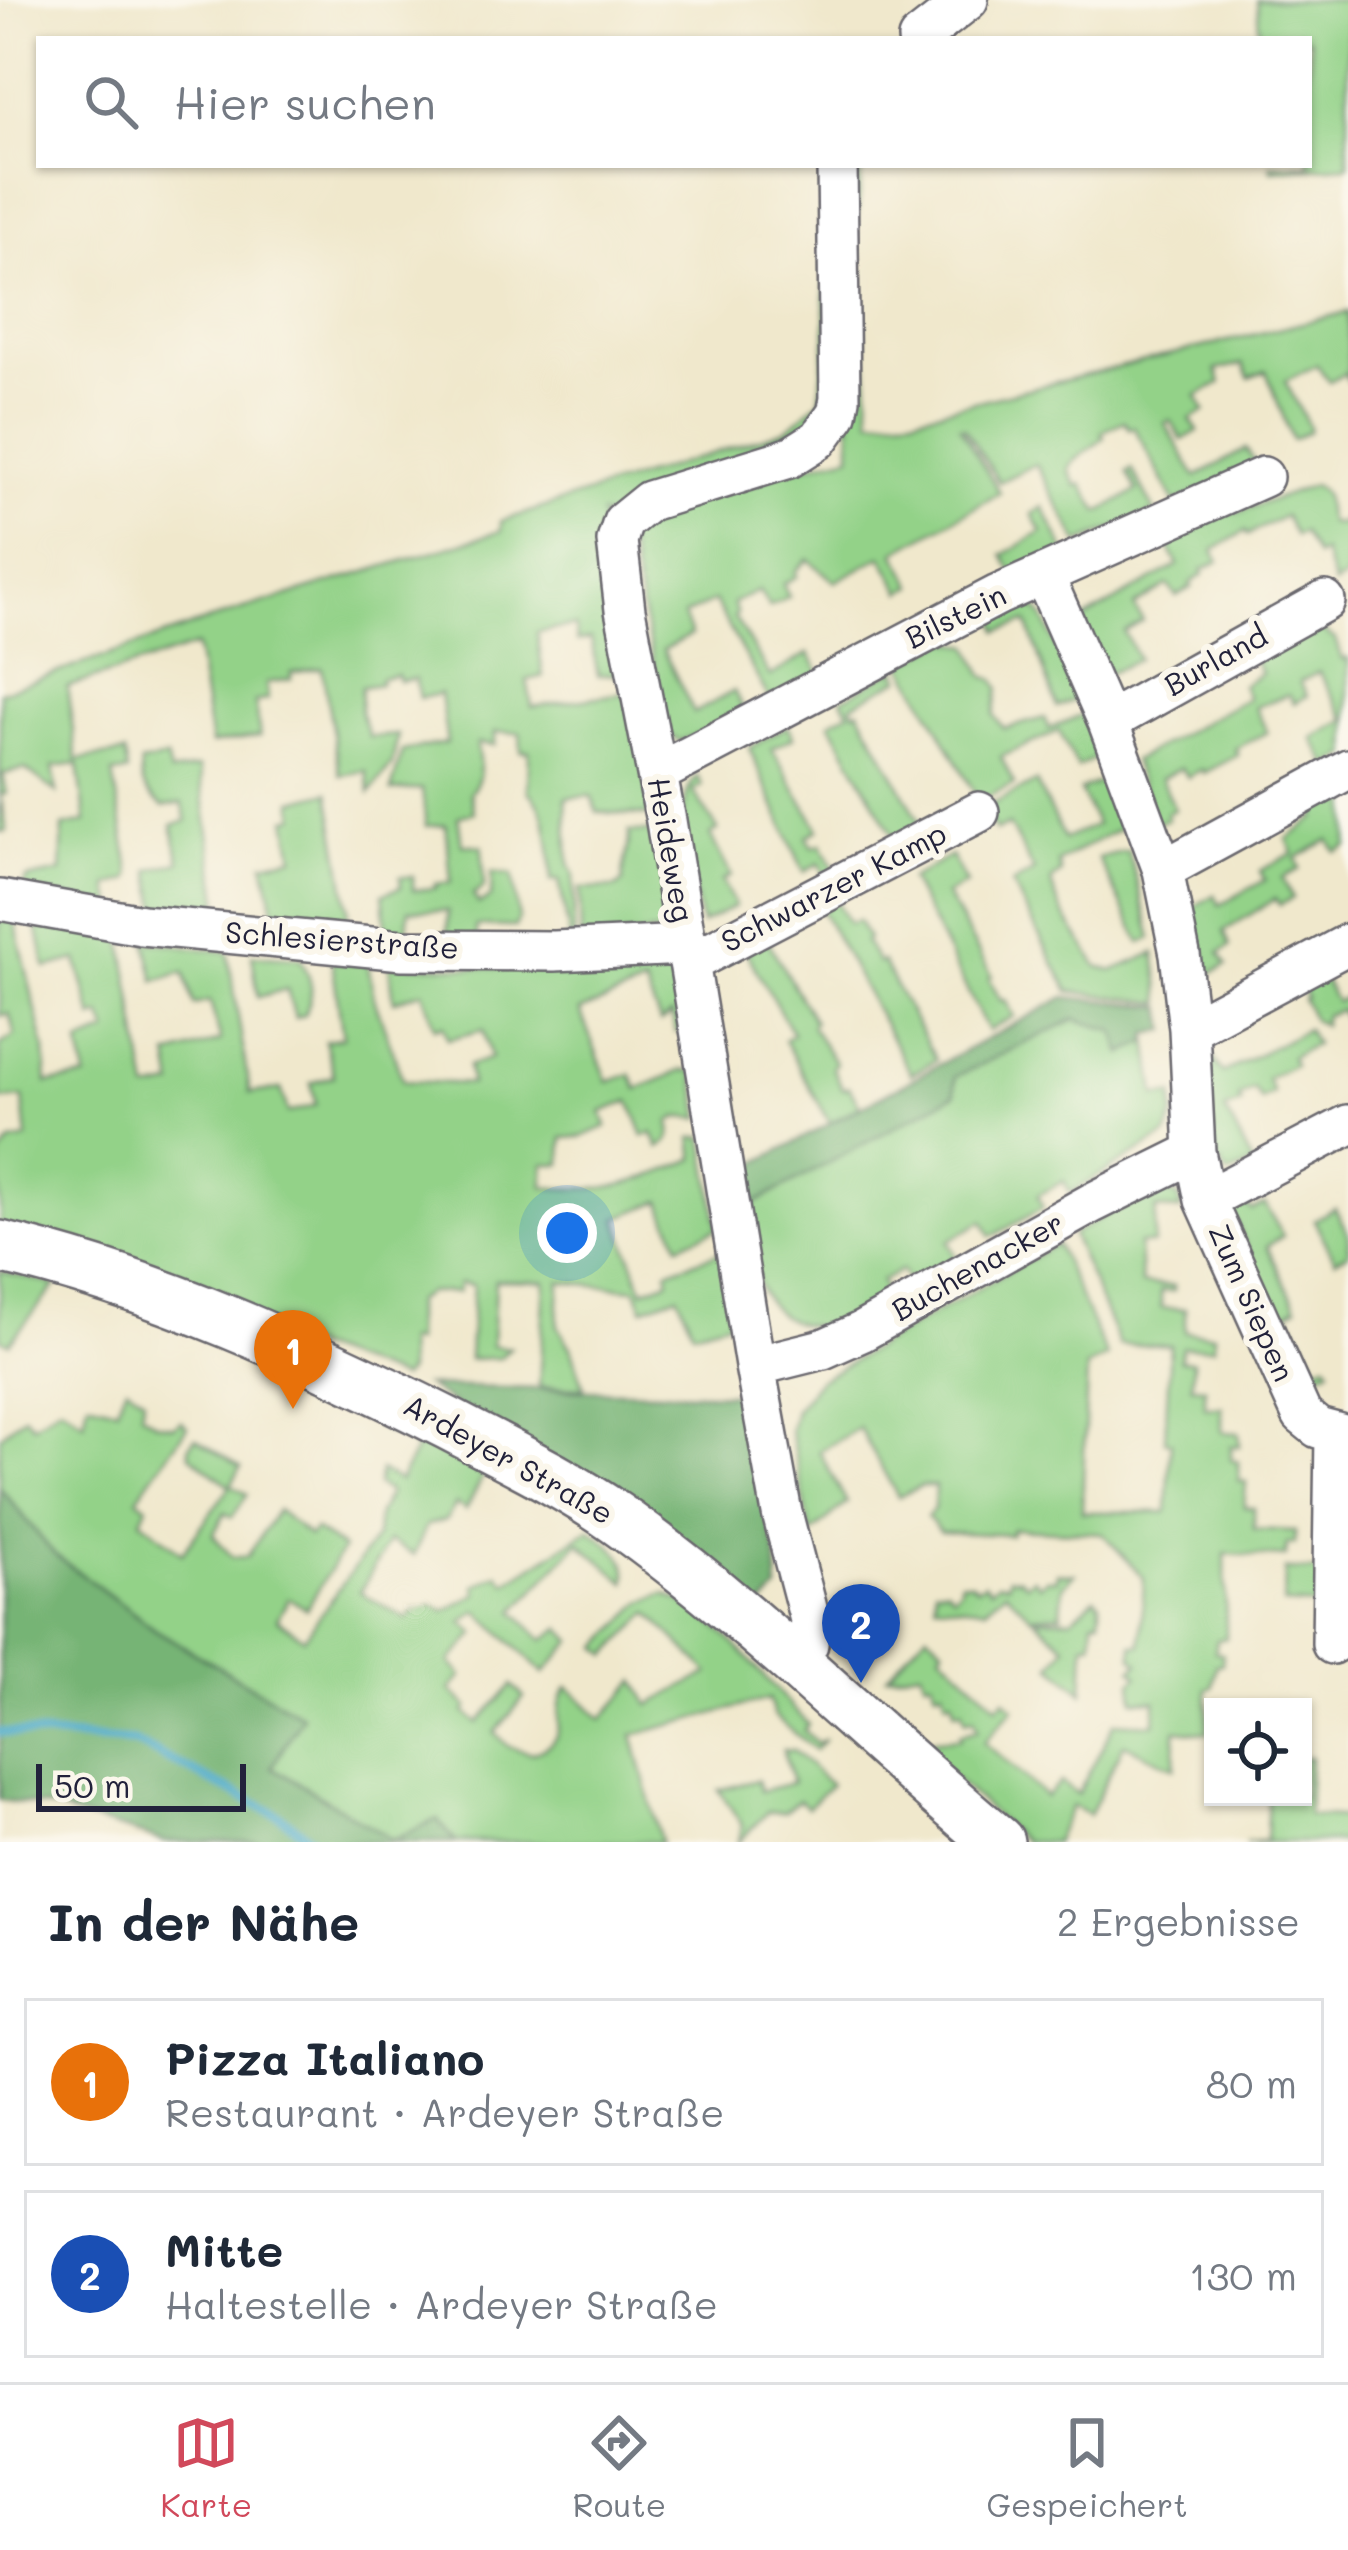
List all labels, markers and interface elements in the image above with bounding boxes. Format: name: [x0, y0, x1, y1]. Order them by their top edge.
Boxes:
search box: [36, 36, 1312, 168]
icon: search: [78, 69, 144, 135]
text: Hier suchen: [174, 73, 436, 131]
street label: Bilstein: [898, 574, 1012, 657]
street label: Burland: [1156, 615, 1274, 704]
street label: Heideweg: [640, 774, 704, 925]
street label: Schwarzer Kamp: [714, 812, 953, 960]
street label: Schlesierstraße: [224, 911, 460, 967]
street label: Buchenacker: [884, 1202, 1070, 1329]
your location: [537, 1203, 597, 1263]
street label: Zum Siepen: [1200, 1217, 1305, 1387]
pin: 1: [254, 1310, 332, 1409]
street label: Ardeyer Straße: [397, 1384, 621, 1532]
pin: 2: [822, 1584, 900, 1683]
map controls: [1204, 1698, 1312, 1806]
button: locate: [1204, 1698, 1312, 1806]
scale bar: [36, 1758, 246, 1811]
text: 50 m: [54, 1763, 130, 1806]
text: In der Nähe: [48, 1887, 359, 1954]
text: 2 Ergebnisse: [1057, 1895, 1300, 1946]
text: Pizza Italiano: [165, 2028, 484, 2086]
text: 1: [81, 2057, 99, 2108]
text: 80 m: [1206, 2057, 1297, 2108]
text: Restaurant · Ardeyer Straße: [165, 2086, 724, 2137]
text: Mitte: [165, 2220, 283, 2278]
text: 2: [79, 2249, 101, 2300]
text: 130 m: [1189, 2249, 1297, 2300]
text: Haltestelle · Ardeyer Straße: [165, 2278, 718, 2329]
tab: Karte: [160, 2410, 252, 2525]
tab: Route: [573, 2410, 666, 2525]
tab: Gespeichert: [987, 2410, 1188, 2525]

